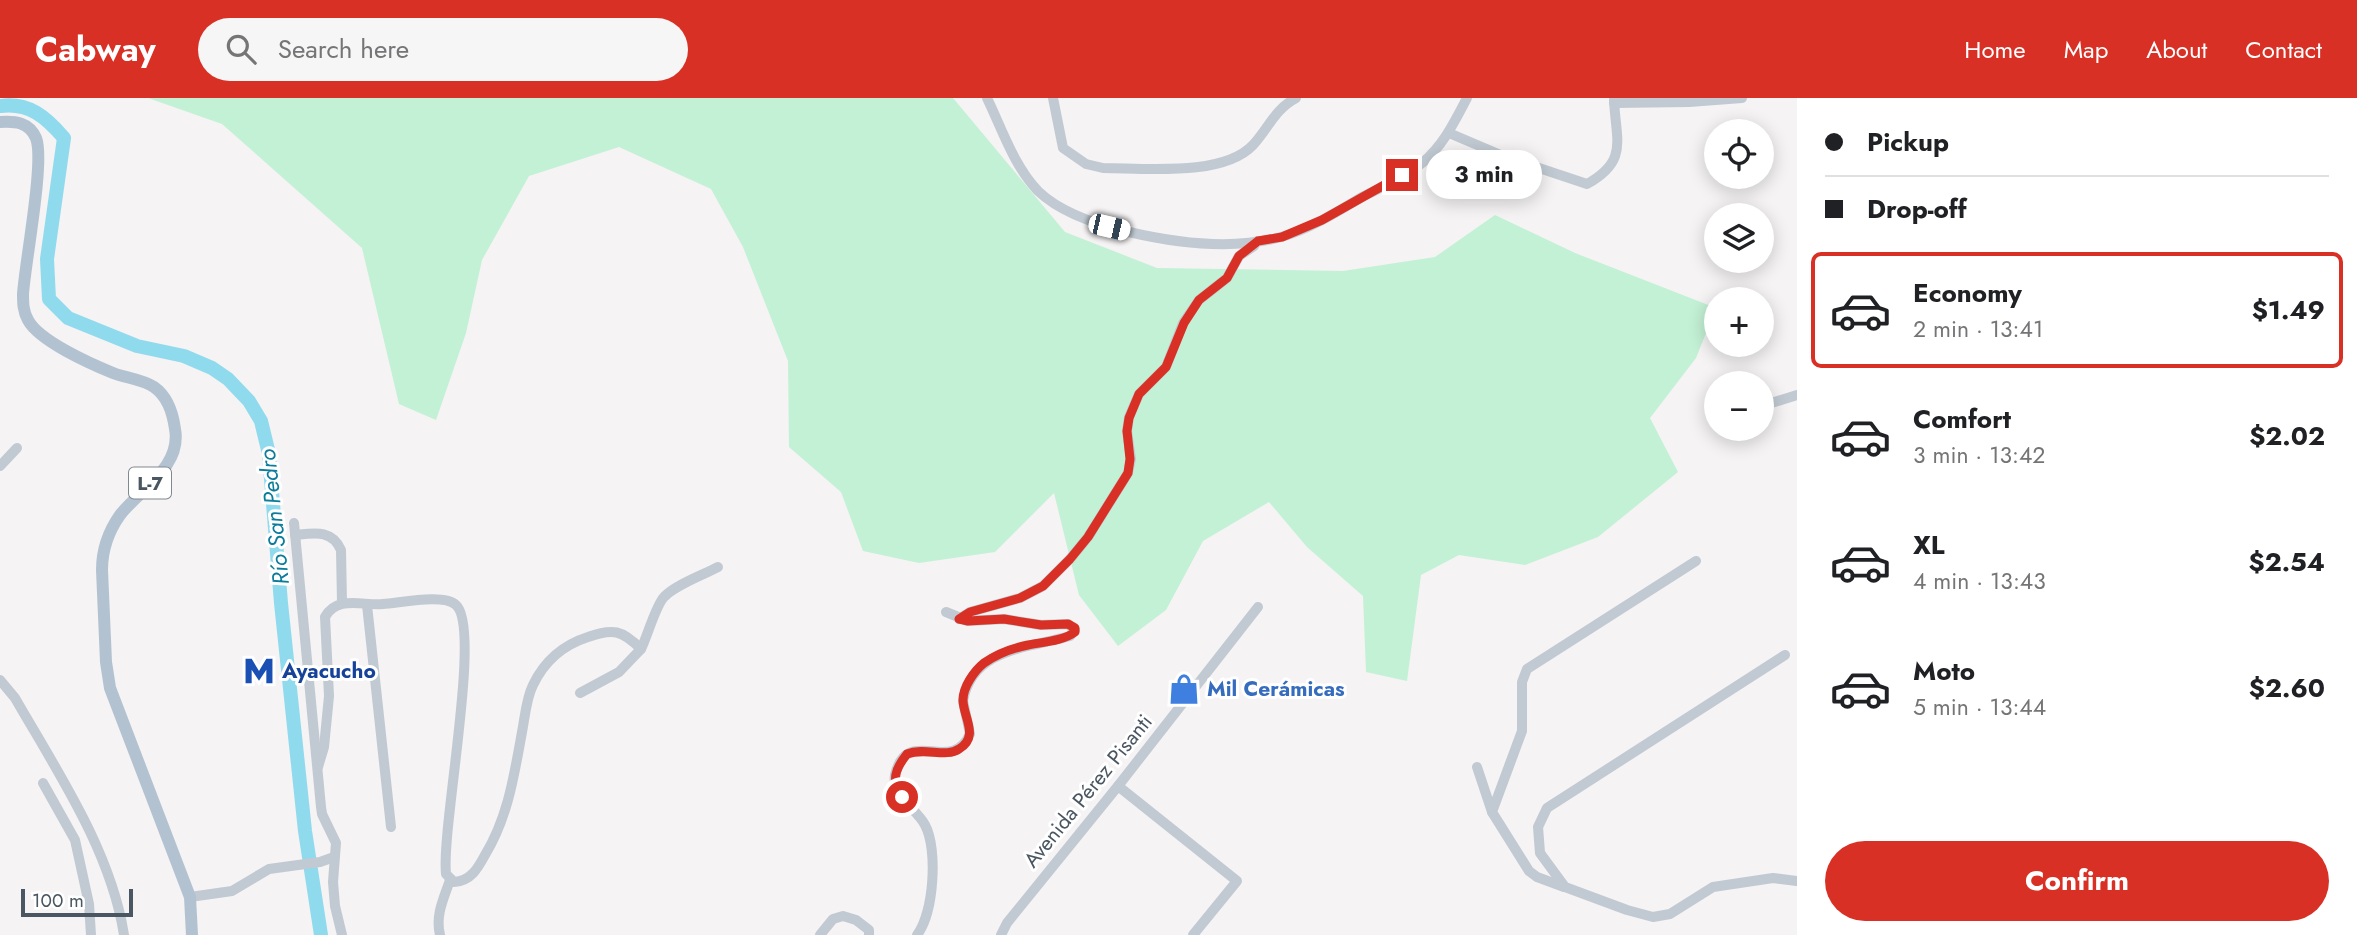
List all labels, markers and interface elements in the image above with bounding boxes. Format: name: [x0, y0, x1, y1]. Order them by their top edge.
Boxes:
search box: [198, 18, 688, 81]
text: Cabway: [35, 26, 156, 73]
icon: search: [222, 30, 260, 68]
text: Search here: [278, 30, 409, 68]
text: Home: [1964, 32, 2026, 67]
text: Map: [2064, 32, 2108, 67]
text: About: [2146, 32, 2207, 67]
text: Contact: [2245, 32, 2322, 67]
map controls: [1704, 119, 1774, 441]
button: locate: [1704, 119, 1774, 189]
text: Pickup: [1867, 123, 1949, 161]
callout: 3 min: [1426, 150, 1542, 200]
text: 3 min: [1454, 157, 1514, 191]
route end: [1386, 159, 1418, 191]
text: Drop-off: [1867, 190, 1967, 228]
button: layers: [1704, 203, 1774, 273]
car: [1087, 212, 1132, 242]
text: Economy: [1913, 274, 2022, 312]
icon: car: [1829, 279, 1892, 342]
button: +: [1704, 287, 1774, 357]
text: $1.49: [2252, 291, 2325, 329]
text: 2 min · 13:41: [1913, 312, 2043, 346]
button: −: [1704, 371, 1774, 441]
text: Comfort: [1913, 400, 2011, 438]
icon: car: [1829, 405, 1892, 468]
text: $2.02: [2249, 417, 2325, 455]
text: 3 min · 13:42: [1913, 438, 2045, 472]
water label: Río San Pedro: [250, 447, 298, 587]
road number: L-7: [129, 468, 171, 498]
text: XL: [1913, 526, 1945, 564]
icon: car: [1829, 531, 1892, 594]
text: $2.54: [2248, 543, 2325, 581]
text: 4 min · 13:43: [1913, 564, 2046, 598]
text: Moto: [1913, 652, 1975, 690]
metro station icon: Ayacucho: [242, 654, 276, 688]
place label: Ayacucho: [281, 656, 376, 686]
icon: car: [1829, 657, 1892, 720]
text: $2.60: [2249, 669, 2325, 707]
shop icon: Mil Cerámicas: [1167, 672, 1201, 706]
place label: Mil Cerámicas: [1207, 674, 1345, 704]
text: 5 min · 13:44: [1913, 690, 2046, 724]
street label: Avenida Pérez Pisanti: [1017, 708, 1159, 874]
route start: [886, 781, 918, 813]
button: Confirm: [1825, 841, 2329, 921]
scale bar: [21, 886, 133, 918]
text: 100 m: [32, 887, 84, 914]

